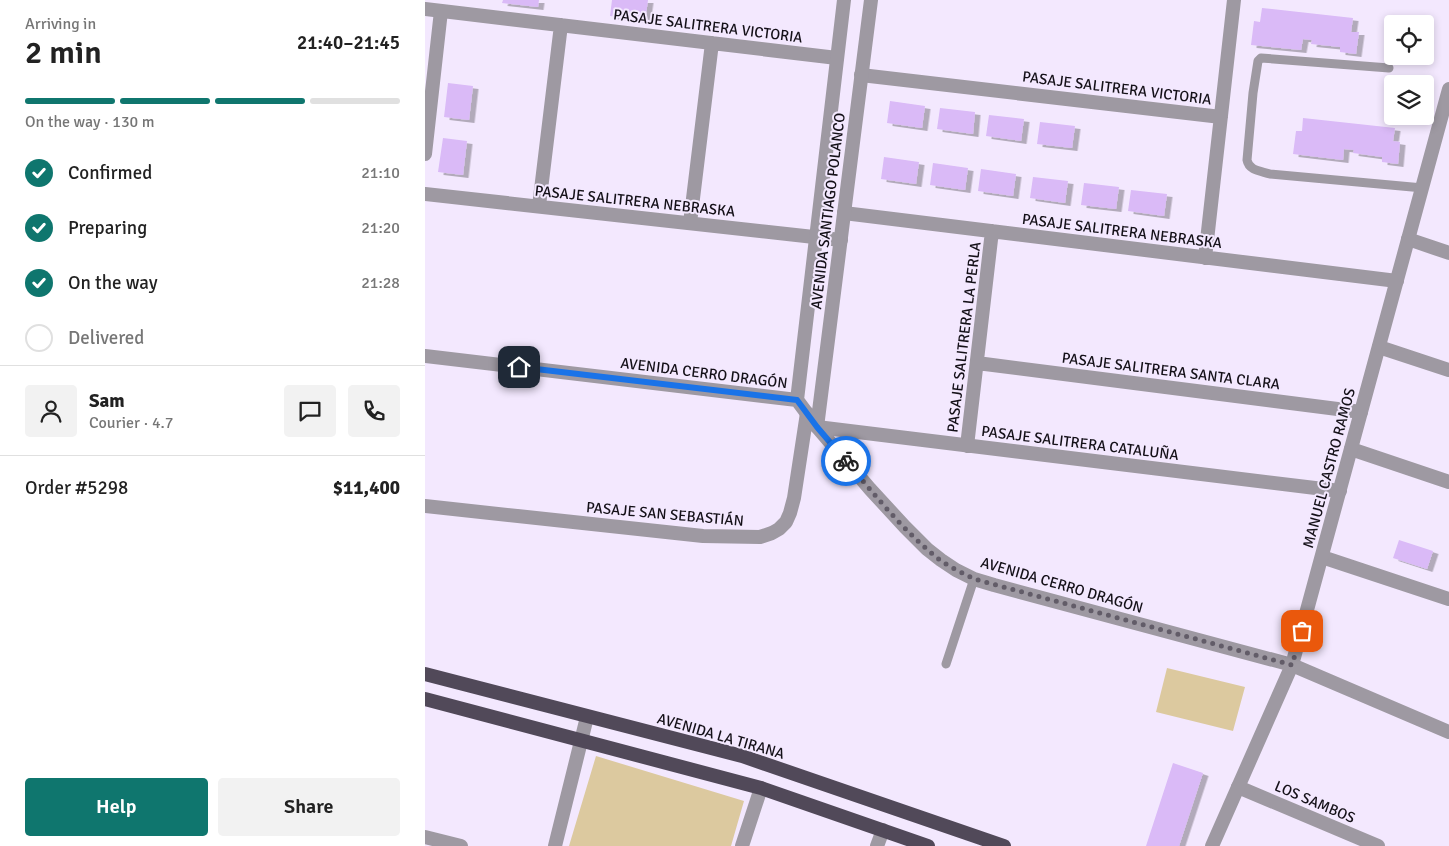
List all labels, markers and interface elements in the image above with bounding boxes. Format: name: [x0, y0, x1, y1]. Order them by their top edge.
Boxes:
street label: PASAJE SALITRERA VICTORIA: [612, 5, 804, 47]
text: Arriving in: [25, 14, 96, 34]
map controls: [1384, 15, 1434, 125]
button: locate: [1384, 15, 1434, 65]
text: 21:40–21:45: [297, 31, 400, 55]
text: 2 min: [25, 33, 102, 72]
street label: PASAJE SALITRERA VICTORIA: [1021, 67, 1213, 109]
button: layers: [1384, 75, 1434, 125]
text: On the way · 130 m: [25, 112, 155, 132]
street label: AVENIDA SANTIAGO POLANCO: [807, 112, 849, 310]
icon: check: [25, 159, 53, 187]
text: Confirmed: [68, 161, 152, 185]
text: 21:10: [361, 163, 400, 183]
street label: PASAJE SALITRERA NEBRASKA: [534, 182, 736, 220]
street label: PASAJE SALITRERA NEBRASKA: [1021, 210, 1223, 252]
icon: check: [25, 214, 53, 242]
text: Preparing: [68, 216, 147, 240]
text: 21:20: [361, 218, 400, 238]
street label: PASAJE SALITRERA LA PERLA: [943, 241, 985, 433]
icon: check: [25, 269, 53, 297]
text: On the way: [68, 271, 158, 295]
text: 21:28: [361, 273, 400, 293]
text: Delivered: [68, 326, 144, 350]
pin: [498, 346, 540, 388]
street label: PASAJE SALITRERA SANTA CLARA: [1061, 349, 1281, 393]
icon: home: [505, 353, 533, 381]
street label: AVENIDA CERRO DRAGÓN: [620, 353, 789, 392]
button: person: [25, 385, 77, 437]
button: chat: [284, 385, 336, 437]
button: phone: [348, 385, 400, 437]
street label: MANUEL CASTRO RAMOS: [1299, 386, 1359, 550]
text: Sam: [89, 389, 125, 413]
text: Courier · 4.7: [89, 413, 173, 433]
street label: PASAJE SALITRERA CATALUÑA: [980, 421, 1180, 464]
courier: [821, 436, 871, 486]
icon: bike: [832, 447, 860, 475]
text: Order #5298: [25, 476, 128, 500]
text: $11,400: [333, 476, 400, 500]
street label: PASAJE SAN SEBASTIÁN: [585, 497, 745, 530]
street label: AVENIDA CERRO DRAGÓN: [979, 552, 1146, 617]
pin: [1281, 610, 1323, 652]
icon: bag: [1288, 617, 1316, 645]
street label: AVENIDA LA TIRANA: [655, 709, 787, 763]
street label: LOS SAMBOS: [1272, 777, 1358, 827]
button: Help: [25, 778, 208, 836]
button: Share: [218, 778, 400, 836]

